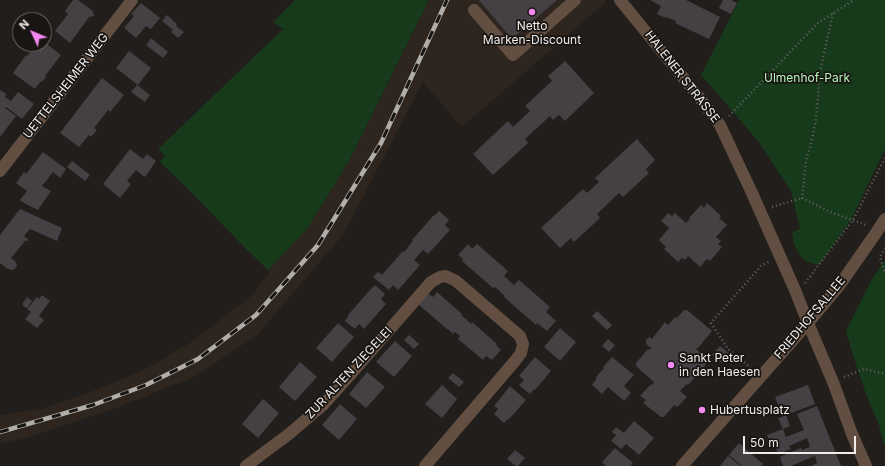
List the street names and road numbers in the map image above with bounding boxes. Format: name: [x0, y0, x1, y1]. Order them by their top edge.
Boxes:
street label: HALENER STRASSE: [642, 28, 722, 126]
street label: UETTELSHEIMER WEG: [20, 30, 112, 142]
street label: FRIEDHOFSALLEE: [771, 274, 849, 362]
street label: ZUR ALTEN ZIEGELEI: [303, 324, 395, 422]

